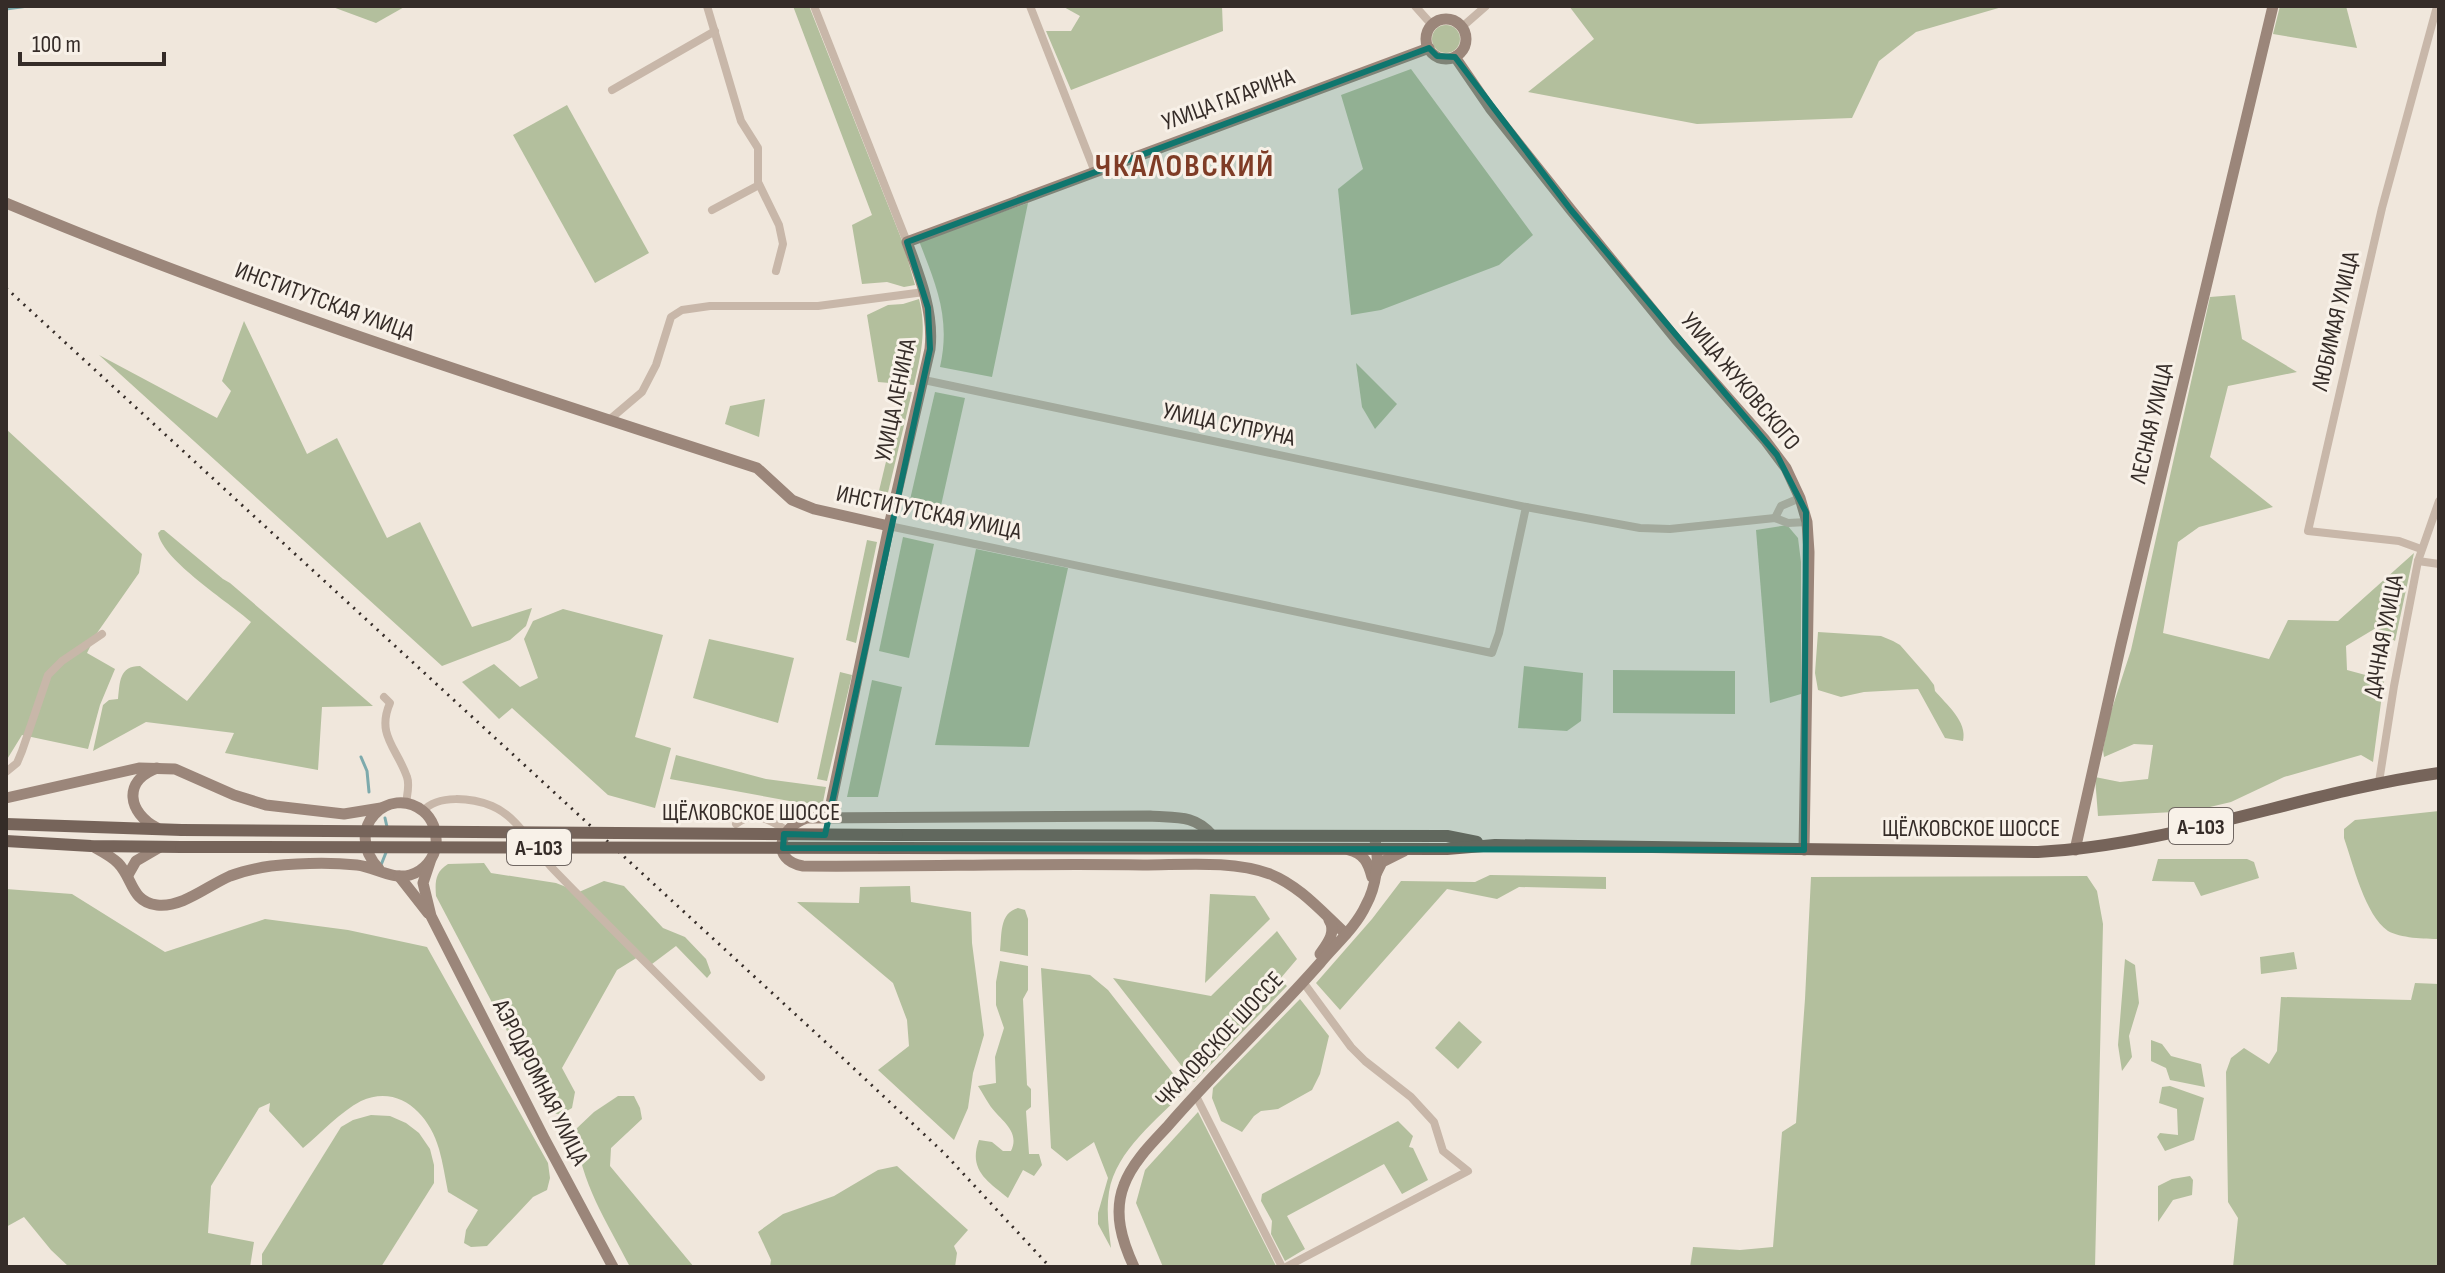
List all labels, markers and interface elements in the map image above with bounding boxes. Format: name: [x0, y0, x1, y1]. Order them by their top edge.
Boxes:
scale bar: [20, 16, 164, 66]
text: 100 m: [32, 30, 81, 59]
street label: УЛИЦА ГАГАРИНА: [1158, 62, 1299, 137]
district label: ЧКАЛОВСКИЙ: [1095, 147, 1275, 186]
street label: ЛЮБИМАЯ УЛИЦА: [2305, 248, 2366, 395]
street label: ИНСТИТУТСКАЯ УЛИЦА: [231, 256, 419, 348]
street label: УЛИЦА ЖУКОВСКОГО: [1675, 307, 1807, 456]
street label: УЛИЦА ЛЕНИНА: [868, 335, 923, 464]
street label: ЛЕСНАЯ УЛИЦА: [2123, 359, 2180, 487]
street label: УЛИЦА СУПРУНА: [1160, 396, 1298, 453]
street label: ИНСТИТУТСКАЯ УЛИЦА: [834, 479, 1025, 546]
street label: ДАЧНАЯ УЛИЦА: [2357, 572, 2410, 700]
street label: ЩЁЛКОВСКОЕ ШОССЕ: [662, 798, 840, 827]
road number: А-103: [2169, 808, 2233, 844]
street label: ЩЁЛКОВСКОЕ ШОССЕ: [1882, 814, 2060, 843]
road number: А-103: [507, 829, 571, 865]
street label: ЧКАЛОВСКОЕ ШОССЕ: [1149, 966, 1290, 1113]
street label: АЭРОДРОМНАЯ УЛИЦА: [486, 994, 595, 1171]

